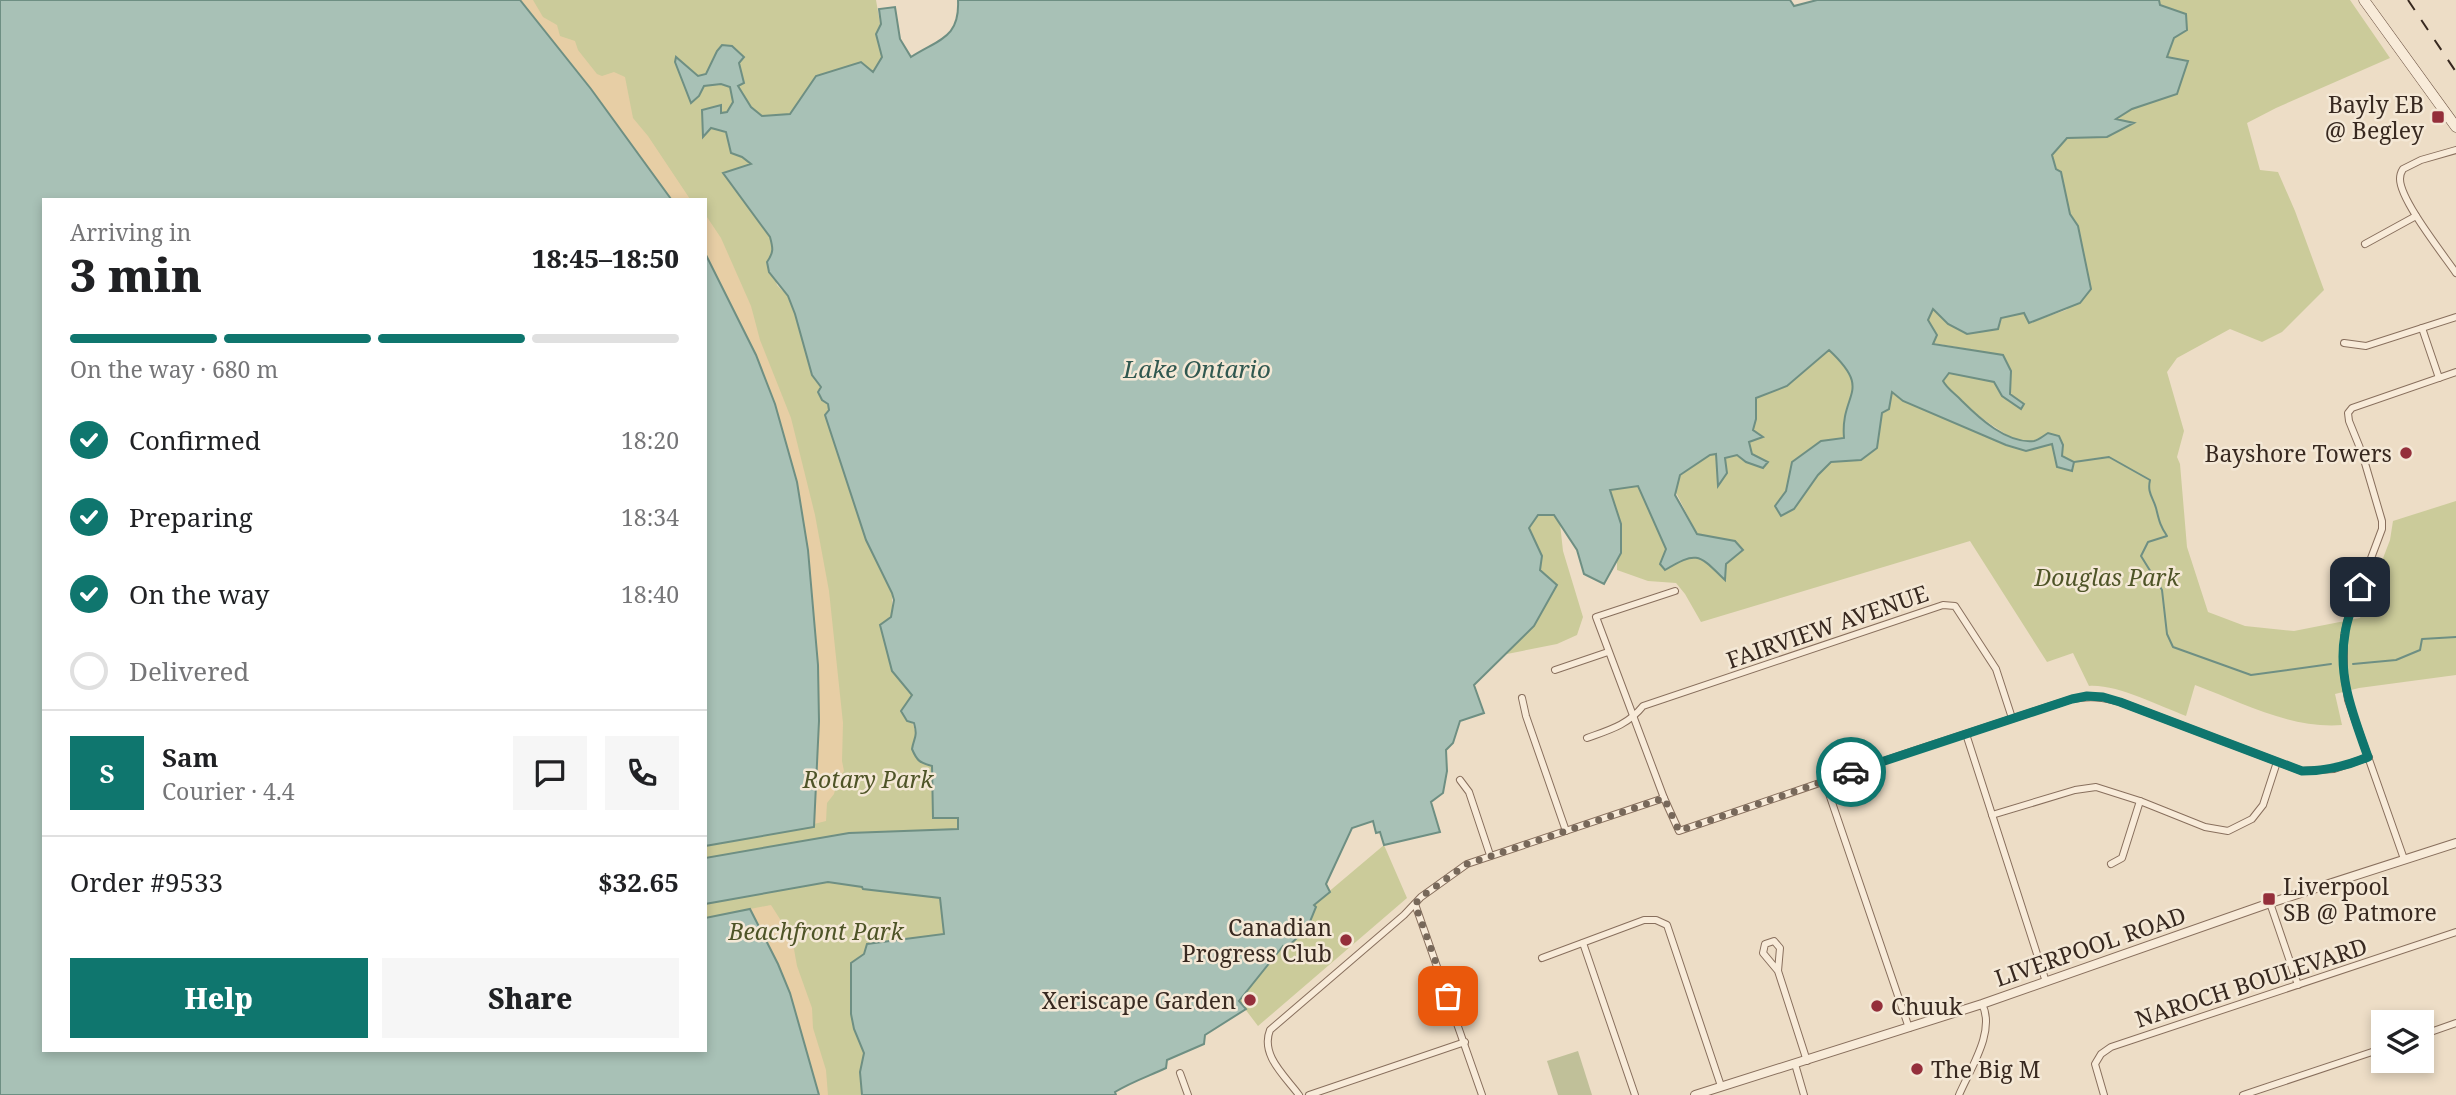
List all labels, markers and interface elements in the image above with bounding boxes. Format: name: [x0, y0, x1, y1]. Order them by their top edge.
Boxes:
place label: Bayly EB @ Begley: [2325, 88, 2424, 146]
marker: Bayly EB @ Begley: [2430, 109, 2446, 125]
text: Arriving in: [70, 216, 191, 248]
text: 18:45–18:50: [532, 240, 679, 276]
text: 3 min: [70, 243, 202, 305]
water label: Lake Ontario: [1122, 352, 1271, 385]
text: On the way · 680 m: [70, 353, 278, 385]
icon: check: [70, 421, 108, 459]
text: Confirmed: [129, 422, 261, 458]
text: 18:20: [621, 424, 679, 456]
place label: Bayshore Towers: [2205, 437, 2392, 469]
marker: Bayshore Towers: [2398, 445, 2414, 461]
icon: check: [70, 498, 108, 536]
text: Preparing: [129, 499, 253, 535]
text: 18:34: [621, 501, 679, 533]
pin: [2330, 557, 2390, 617]
park label: Douglas Park: [2034, 561, 2180, 593]
icon: home: [2341, 568, 2379, 606]
icon: check: [70, 575, 108, 613]
text: On the way: [129, 576, 269, 612]
street label: FAIRVIEW AVENUE: [1722, 576, 1932, 676]
text: 18:40: [621, 578, 679, 610]
text: Delivered: [129, 653, 249, 689]
button: chat: [513, 736, 587, 810]
button: phone: [605, 736, 679, 810]
courier: [1816, 737, 1886, 807]
text: Sam: [162, 739, 218, 775]
icon: car: [1832, 753, 1870, 791]
text: S: [99, 755, 115, 791]
park label: Rotary Park: [802, 763, 934, 795]
text: Courier · 4.4: [162, 775, 295, 807]
text: Order #9533: [70, 864, 223, 900]
text: $32.65: [598, 864, 679, 900]
place label: Liverpool SB @ Patmore: [2283, 870, 2437, 928]
marker: Liverpool SB @ Patmore: [2261, 891, 2277, 907]
street label: LIVERPOOL ROAD: [1990, 898, 2190, 994]
place label: Canadian Progress Club: [1182, 911, 1332, 969]
park label: Beachfront Park: [727, 915, 904, 947]
street label: NAROCH BOULEVARD: [2131, 929, 2371, 1035]
marker: Canadian Progress Club: [1338, 932, 1354, 948]
button: Help: [70, 958, 368, 1038]
button: Share: [382, 958, 679, 1038]
pin: [1418, 966, 1478, 1026]
icon: bag: [1429, 977, 1467, 1015]
place label: Xeriscape Garden: [1042, 984, 1236, 1016]
place label: Chuuk: [1891, 990, 1963, 1022]
marker: Xeriscape Garden: [1242, 992, 1258, 1008]
marker: Chuuk: [1869, 998, 1885, 1014]
map controls: [2371, 1010, 2434, 1073]
button: layers: [2371, 1010, 2434, 1073]
place label: The Big M: [1931, 1053, 2040, 1085]
marker: The Big M: [1909, 1061, 1925, 1077]

